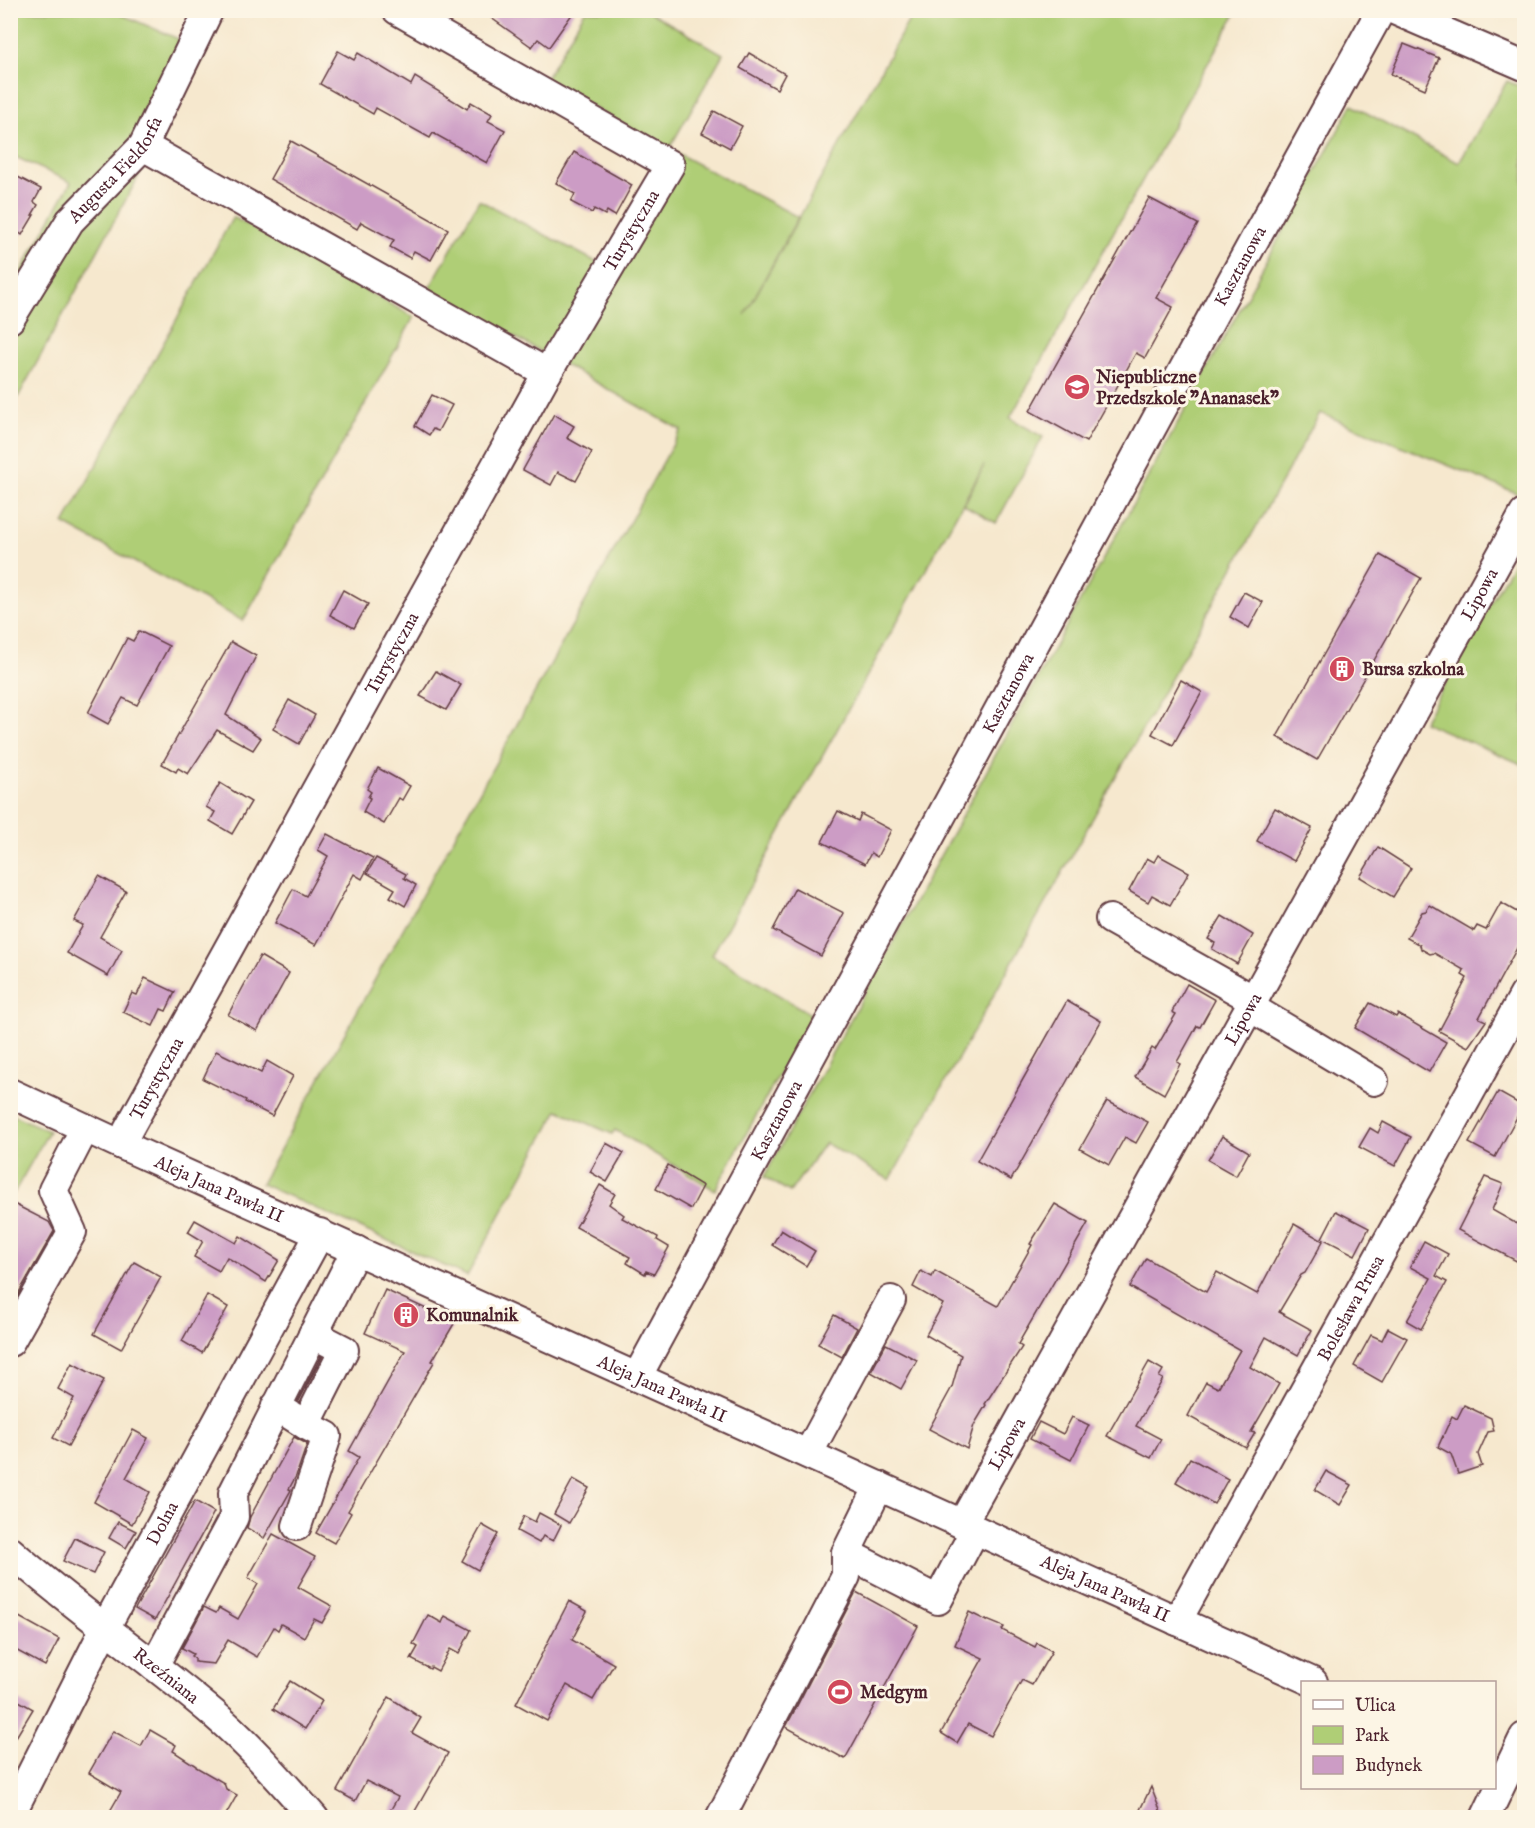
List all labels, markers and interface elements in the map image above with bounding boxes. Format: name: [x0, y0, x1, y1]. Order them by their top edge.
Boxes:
street label: Augusta Fieldorfa: [63, 113, 169, 229]
street label: Turystyczna: [600, 186, 666, 276]
street label: Kasztanowa: [1210, 222, 1273, 311]
place label: Niepubliczne Przedszkole "Ananasek": [1095, 367, 1279, 411]
school or university icon: Niepubliczne Przedszkole "Ananasek": [1062, 372, 1092, 402]
street label: Lipowa: [1457, 565, 1505, 625]
street label: Turystyczna: [361, 608, 425, 699]
street label: Kasztanowa: [978, 649, 1040, 738]
building icon: Bursa szkolna: [1327, 654, 1357, 684]
place label: Bursa szkolna: [1362, 659, 1465, 682]
street label: Lipowa: [1221, 989, 1268, 1050]
street label: Turystyczna: [126, 1034, 190, 1125]
street label: Kasztanowa: [746, 1077, 809, 1165]
street label: Aleja Jana Pawła II: [149, 1151, 287, 1229]
street label: Bolesława Prusa: [1313, 1251, 1391, 1366]
building icon: Komunalnik: [391, 1300, 421, 1330]
place label: Komunalnik: [426, 1305, 519, 1328]
street label: Aleja Jana Pawła II: [593, 1350, 730, 1429]
street label: Lipowa: [984, 1414, 1032, 1475]
street label: Dolna: [142, 1498, 185, 1550]
street label: Aleja Jana Pawła II: [1036, 1550, 1173, 1629]
street label: Rzeźniana: [128, 1644, 203, 1710]
sports icon: Medgym: [825, 1677, 855, 1707]
legend: [1301, 1681, 1496, 1789]
place label: Medgym: [860, 1682, 928, 1705]
text: Ulica: [1355, 1695, 1396, 1718]
text: Park: [1355, 1725, 1390, 1748]
text: Budynek: [1355, 1755, 1422, 1778]

